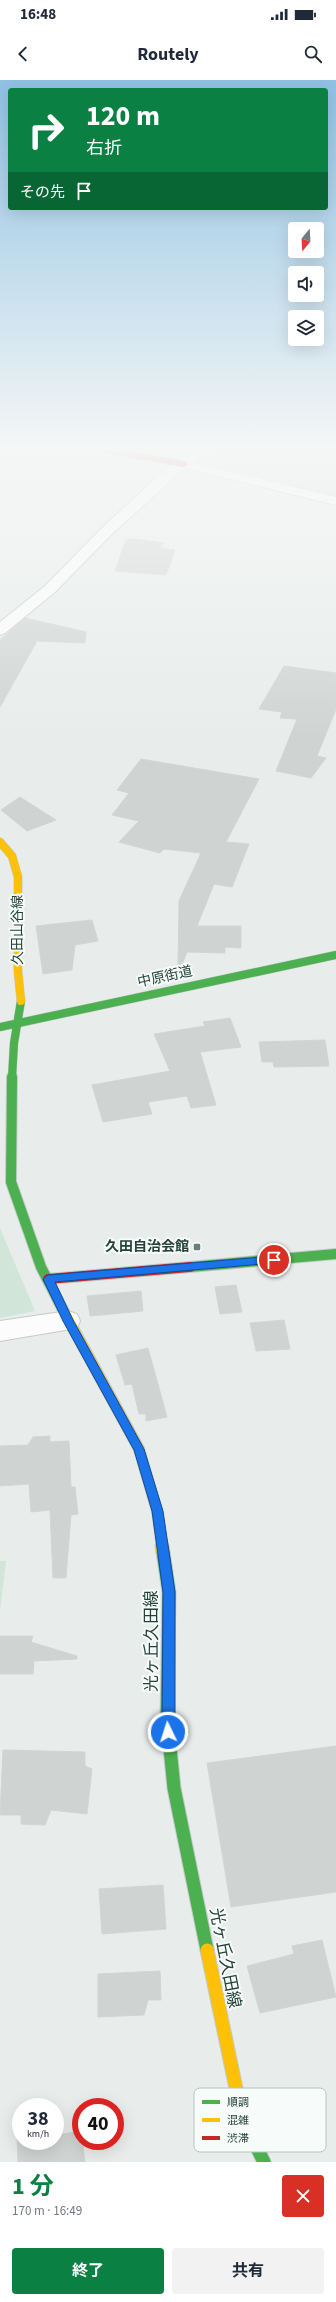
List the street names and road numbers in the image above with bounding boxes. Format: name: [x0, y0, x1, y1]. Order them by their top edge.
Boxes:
street label: 久田山谷線: [8, 895, 28, 965]
street label: 中原街道: [136, 961, 194, 993]
street label: 光ヶ丘久田線: [140, 1590, 164, 1692]
street label: 光ヶ丘久田線: [203, 1906, 247, 2010]

